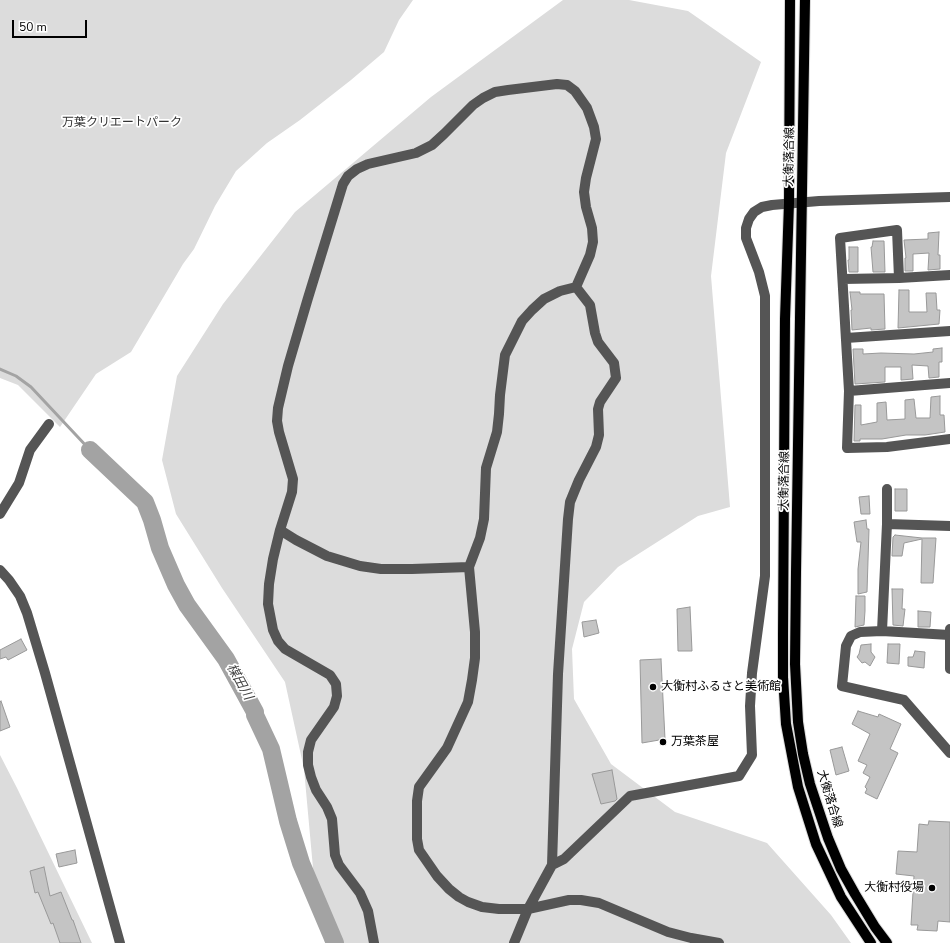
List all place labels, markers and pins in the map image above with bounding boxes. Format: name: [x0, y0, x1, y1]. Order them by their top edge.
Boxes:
place label: 大衡村ふるさと美術館: [661, 680, 781, 694]
marker: 大衡村ふるさと美術館: [648, 682, 658, 692]
place label: 万葉茶屋: [671, 735, 719, 749]
marker: 万葉茶屋: [658, 737, 668, 747]
place label: 大衡村役場: [864, 881, 924, 895]
marker: 大衡村役場: [927, 883, 937, 893]

